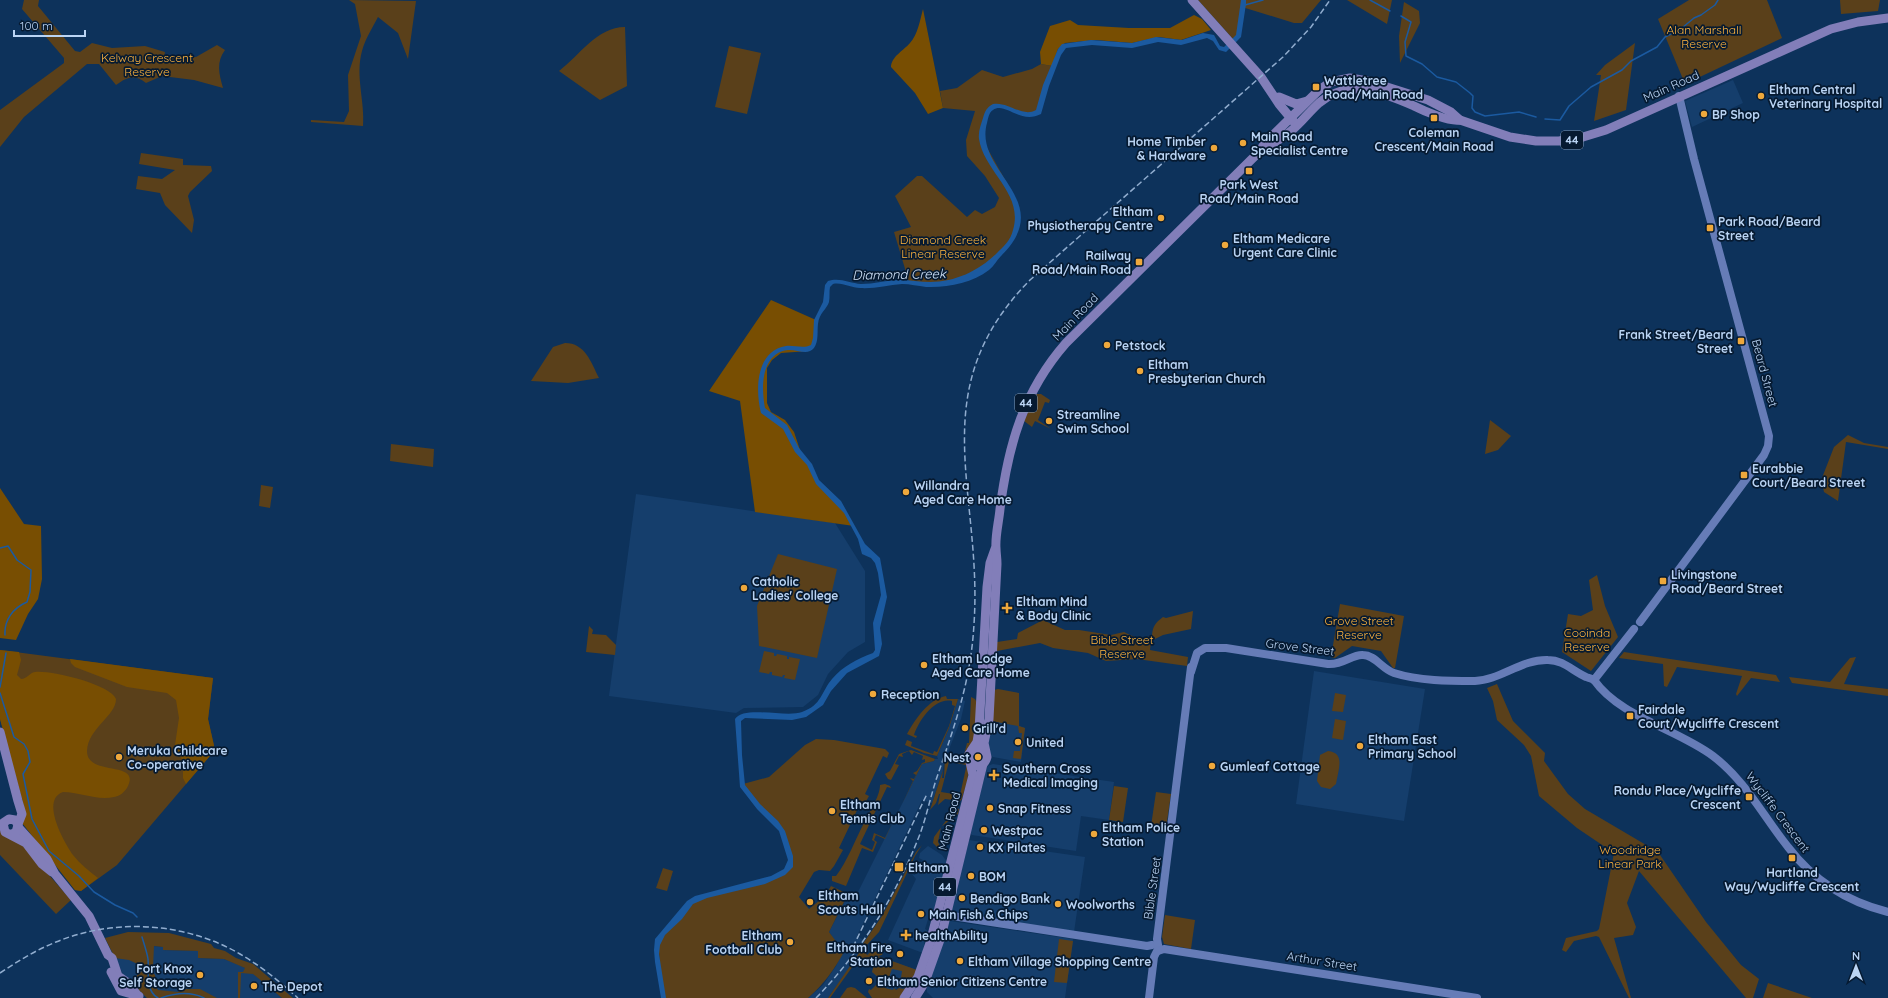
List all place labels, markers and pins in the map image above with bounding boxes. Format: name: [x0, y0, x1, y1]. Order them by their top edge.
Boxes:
place label: Wattletree Road/Main Road: [1324, 73, 1423, 102]
marker: Wattletree Road/Main Road: [1311, 82, 1321, 92]
place label: Eltham Central Veterinary Hospital: [1769, 82, 1882, 111]
marker: Eltham Central Veterinary Hospital: [1756, 91, 1766, 101]
place label: BP Shop: [1712, 107, 1760, 122]
marker: BP Shop: [1699, 109, 1709, 119]
marker: Coleman Crescent/Main Road: [1429, 113, 1439, 123]
place label: Coleman Crescent/Main Road: [1375, 125, 1493, 154]
place label: Main Road Specialist Centre: [1251, 129, 1348, 158]
place label: Home Timber & Hardware: [1127, 134, 1206, 163]
marker: Main Road Specialist Centre: [1238, 138, 1248, 148]
marker: Home Timber & Hardware: [1209, 143, 1219, 153]
marker: Park West Road/Main Road: [1244, 166, 1254, 176]
place label: Park West Road/Main Road: [1199, 177, 1299, 206]
place label: Eltham Physiotherapy Centre: [1028, 204, 1153, 233]
marker: Eltham Physiotherapy Centre: [1156, 213, 1166, 223]
place label: Park Road/Beard Street: [1718, 214, 1821, 243]
marker: Park Road/Beard Street: [1705, 223, 1715, 233]
place label: Eltham Medicare Urgent Care Clinic: [1233, 231, 1337, 260]
marker: Eltham Medicare Urgent Care Clinic: [1220, 240, 1230, 250]
place label: Railway Road/Main Road: [1032, 248, 1131, 277]
marker: Railway Road/Main Road: [1134, 257, 1144, 267]
place label: Frank Street/Beard Street: [1619, 327, 1733, 356]
marker: Frank Street/Beard Street: [1736, 336, 1746, 346]
place label: Petstock: [1115, 338, 1166, 353]
marker: Petstock: [1102, 340, 1112, 350]
place label: Eltham Presbyterian Church: [1148, 357, 1265, 386]
marker: Eltham Presbyterian Church: [1135, 366, 1145, 376]
place label: Streamline Swim School: [1057, 407, 1129, 436]
marker: Streamline Swim School: [1044, 416, 1054, 426]
place label: Eurabbie Court/Beard Street: [1752, 461, 1866, 490]
marker: Eurabbie Court/Beard Street: [1739, 470, 1749, 480]
place label: Willandra Aged Care Home: [914, 478, 1012, 507]
marker: Willandra Aged Care Home: [901, 487, 911, 497]
place label: Livingstone Road/Beard Street: [1671, 567, 1783, 596]
place label: Catholic Ladies' College: [752, 574, 838, 603]
marker: Livingstone Road/Beard Street: [1658, 576, 1668, 586]
marker: Catholic Ladies' College: [739, 583, 749, 593]
place label: Eltham Mind & Body Clinic: [1016, 594, 1091, 623]
marker: Eltham Mind & Body Clinic: [1001, 602, 1013, 614]
place label: Eltham Lodge Aged Care Home: [932, 651, 1030, 680]
marker: Eltham Lodge Aged Care Home: [919, 660, 929, 670]
place label: Reception: [881, 687, 940, 702]
marker: Reception: [868, 689, 878, 699]
place label: Fairdale Court/Wycliffe Crescent: [1638, 702, 1779, 731]
marker: Fairdale Court/Wycliffe Crescent: [1625, 711, 1635, 721]
place label: Grill'd: [973, 721, 1006, 736]
marker: Grill'd: [960, 723, 970, 733]
place label: Eltham East Primary School: [1368, 732, 1456, 761]
place label: United: [1026, 735, 1064, 750]
marker: United: [1013, 737, 1023, 747]
marker: Eltham East Primary School: [1355, 741, 1365, 751]
place label: Meruka Childcare Co-operative: [127, 743, 228, 772]
place label: Nest: [943, 750, 970, 765]
marker: Meruka Childcare Co-operative: [114, 752, 124, 762]
marker: Nest: [973, 752, 983, 762]
place label: Gumleaf Cottage: [1220, 759, 1320, 774]
place label: Southern Cross Medical Imaging: [1003, 761, 1098, 790]
marker: Gumleaf Cottage: [1207, 761, 1217, 771]
marker: Southern Cross Medical Imaging: [988, 769, 1000, 781]
place label: Rondu Place/Wycliffe Crescent: [1614, 783, 1741, 812]
marker: Rondu Place/Wycliffe Crescent: [1744, 792, 1754, 802]
place label: Eltham Tennis Club: [840, 797, 905, 826]
place label: Snap Fitness: [998, 801, 1071, 816]
marker: Snap Fitness: [985, 803, 995, 813]
marker: Eltham Tennis Club: [827, 806, 837, 816]
place label: Eltham Police Station: [1102, 820, 1180, 849]
place label: Westpac: [992, 823, 1042, 838]
marker: Westpac: [979, 825, 989, 835]
marker: Eltham Police Station: [1089, 829, 1099, 839]
place label: KX Pilates: [988, 840, 1046, 855]
marker: KX Pilates: [975, 842, 985, 852]
marker: Hartland Way/Wycliffe Crescent: [1787, 853, 1797, 863]
place label: Eltham: [908, 860, 949, 875]
marker: Eltham: [893, 861, 905, 873]
place label: Hartland Way/Wycliffe Crescent: [1725, 865, 1860, 894]
place label: BOM: [979, 869, 1006, 884]
marker: BOM: [966, 871, 976, 881]
place label: Eltham Scouts Hall: [818, 888, 883, 917]
place label: Bendigo Bank: [970, 891, 1050, 906]
marker: Bendigo Bank: [957, 893, 967, 903]
marker: Eltham Scouts Hall: [805, 897, 815, 907]
place label: Woolworths: [1066, 897, 1135, 912]
marker: Woolworths: [1053, 899, 1063, 909]
place label: Main Fish & Chips: [929, 907, 1028, 922]
marker: Main Fish & Chips: [916, 909, 926, 919]
place label: Eltham Football Club: [705, 928, 782, 957]
place label: healthAbility: [915, 928, 988, 943]
marker: healthAbility: [900, 929, 912, 941]
marker: Eltham Football Club: [785, 937, 795, 947]
place label: Eltham Fire Station: [826, 940, 892, 969]
marker: Eltham Fire Station: [895, 949, 905, 959]
place label: Eltham Village Shopping Centre: [968, 954, 1151, 969]
marker: Eltham Village Shopping Centre: [955, 956, 965, 966]
place label: Fort Knox Self Storage: [119, 961, 192, 990]
marker: Fort Knox Self Storage: [195, 970, 205, 980]
place label: Eltham Senior Citizens Centre: [877, 974, 1047, 989]
marker: Eltham Senior Citizens Centre: [864, 976, 874, 986]
place label: The Depot: [262, 979, 323, 994]
marker: The Depot: [249, 981, 259, 991]

